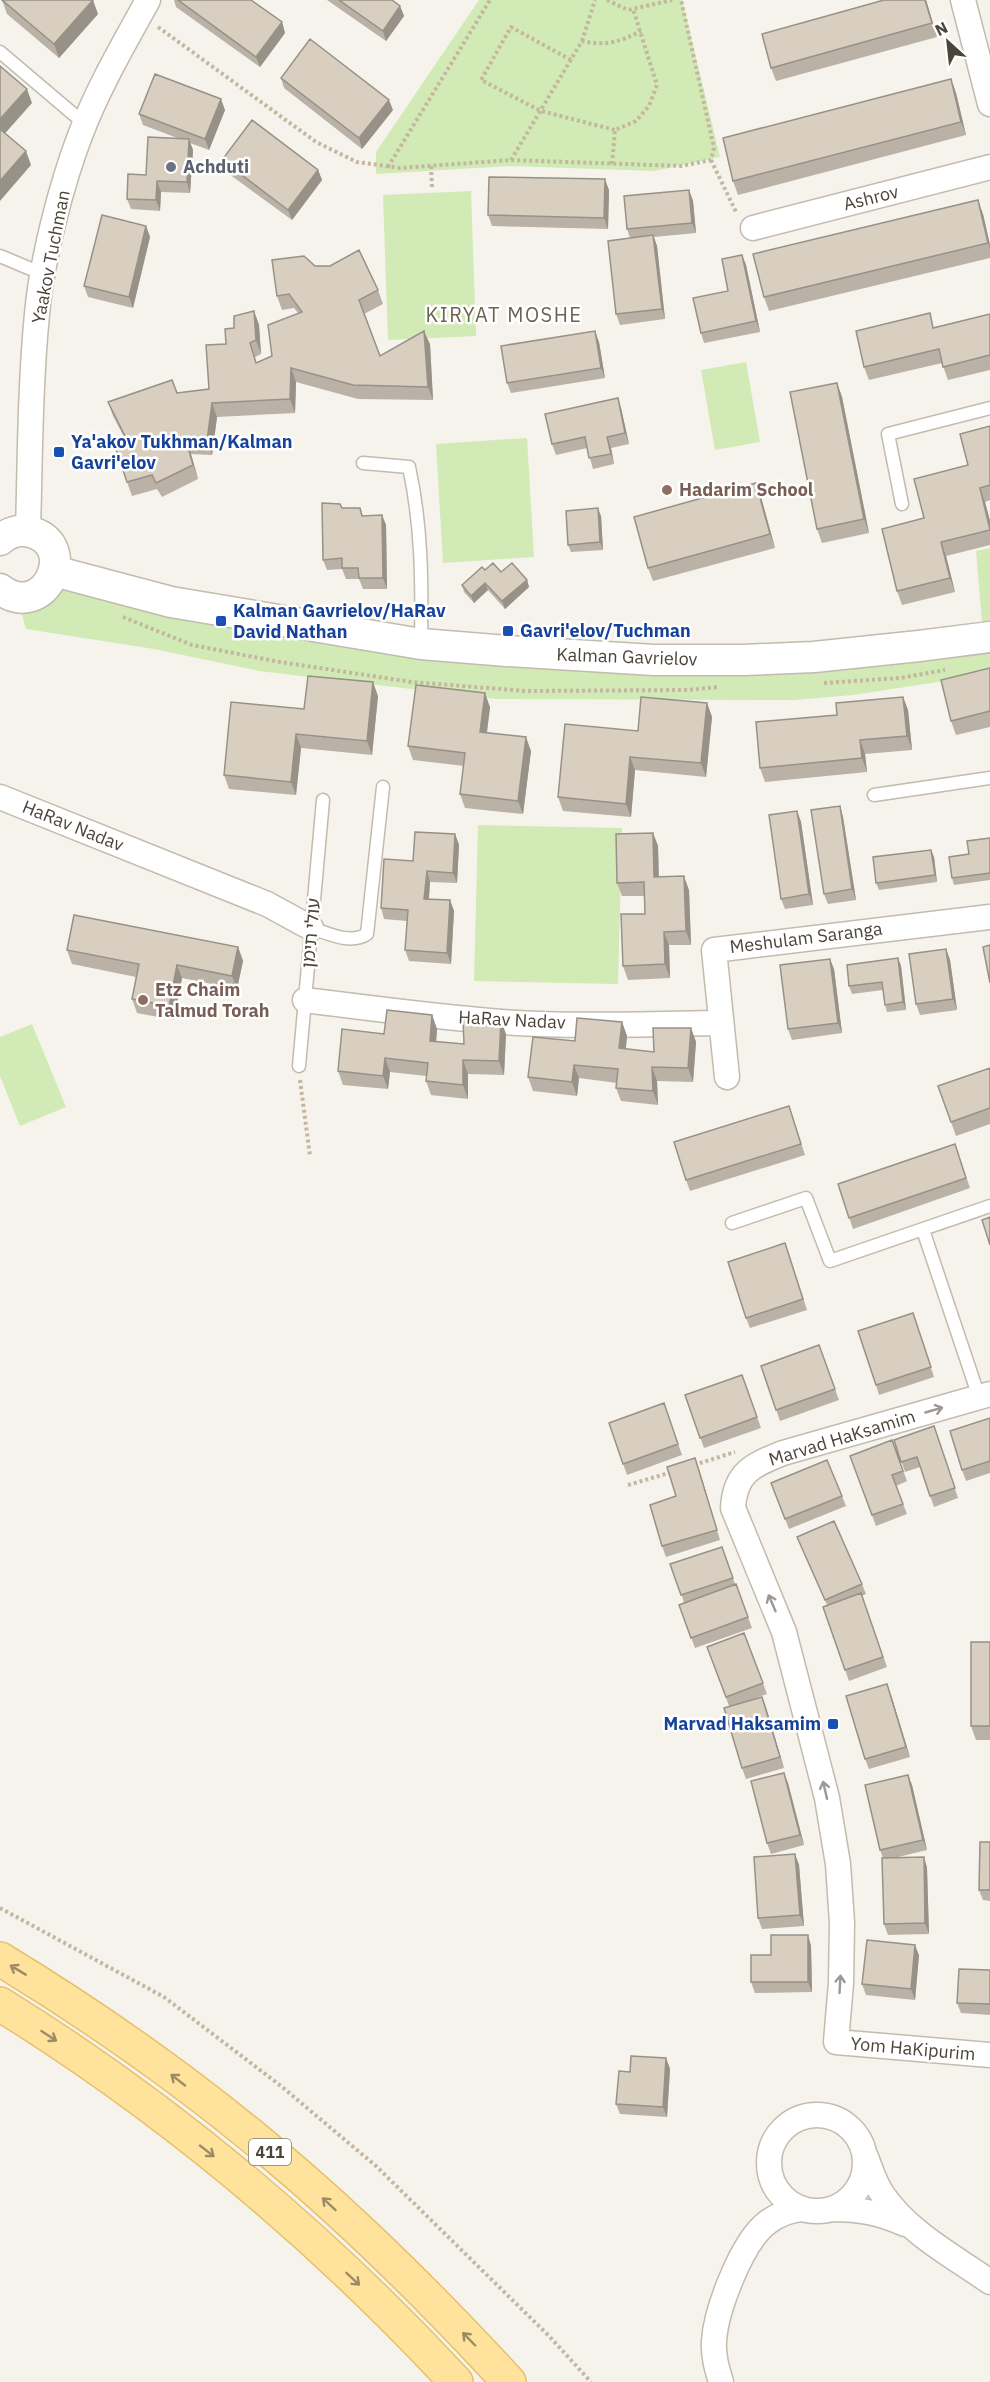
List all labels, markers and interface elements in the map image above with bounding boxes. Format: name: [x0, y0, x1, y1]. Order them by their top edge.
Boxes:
north arrow: [918, 12, 978, 72]
text: N: [931, 17, 951, 40]
place label: Achduti: [183, 155, 249, 178]
marker: Achduti: [164, 160, 178, 174]
street label: Ashrov: [841, 180, 901, 215]
street label: Yaakov Tuchman: [26, 188, 75, 326]
district label: KIRYAT MOSHE: [425, 301, 583, 328]
place label: Ya'akov Tukhman/Kalman Gavri'elov: [71, 430, 292, 474]
marker: Ya'akov Tukhman/Kalman Gavri'elov: [52, 445, 66, 459]
place label: Hadarim School: [679, 478, 814, 501]
marker: Hadarim School: [660, 483, 674, 497]
place label: Kalman Gavrielov/HaRav David Nathan: [233, 599, 446, 643]
marker: Kalman Gavrielov/HaRav David Nathan: [214, 614, 228, 628]
place label: Gavri'elov/Tuchman: [520, 619, 691, 642]
marker: Gavri'elov/Tuchman: [501, 624, 515, 638]
street label: Kalman Gavrielov: [556, 643, 698, 670]
street label: HaRav Nadav: [19, 795, 127, 856]
street label: עולי תימן: [296, 897, 325, 969]
street label: Meshulam Saranga: [728, 917, 884, 958]
place label: Etz Chaim Talmud Torah: [155, 978, 269, 1022]
marker: Etz Chaim Talmud Torah: [136, 993, 150, 1007]
street label: HaRav Nadav: [458, 1005, 566, 1034]
street label: Marvad HaKsamim: [766, 1404, 918, 1471]
one-way arrow: [925, 1404, 944, 1415]
one-way arrow: [766, 1594, 777, 1613]
place label: Marvad Haksamim: [664, 1712, 821, 1735]
marker: Marvad Haksamim: [826, 1717, 840, 1731]
one-way arrow: [819, 1781, 830, 1801]
one-way arrow: [10, 1964, 27, 1976]
one-way arrow: [835, 1975, 846, 1995]
one-way arrow: [41, 2029, 58, 2042]
street label: Yom HaKipurim: [849, 2032, 977, 2065]
one-way arrow: [171, 2074, 187, 2087]
road number: 411: [249, 2139, 291, 2165]
one-way arrow: [198, 2144, 214, 2157]
one-way arrow: [321, 2197, 336, 2211]
one-way arrow: [345, 2272, 360, 2286]
one-way arrow: [462, 2332, 477, 2347]

